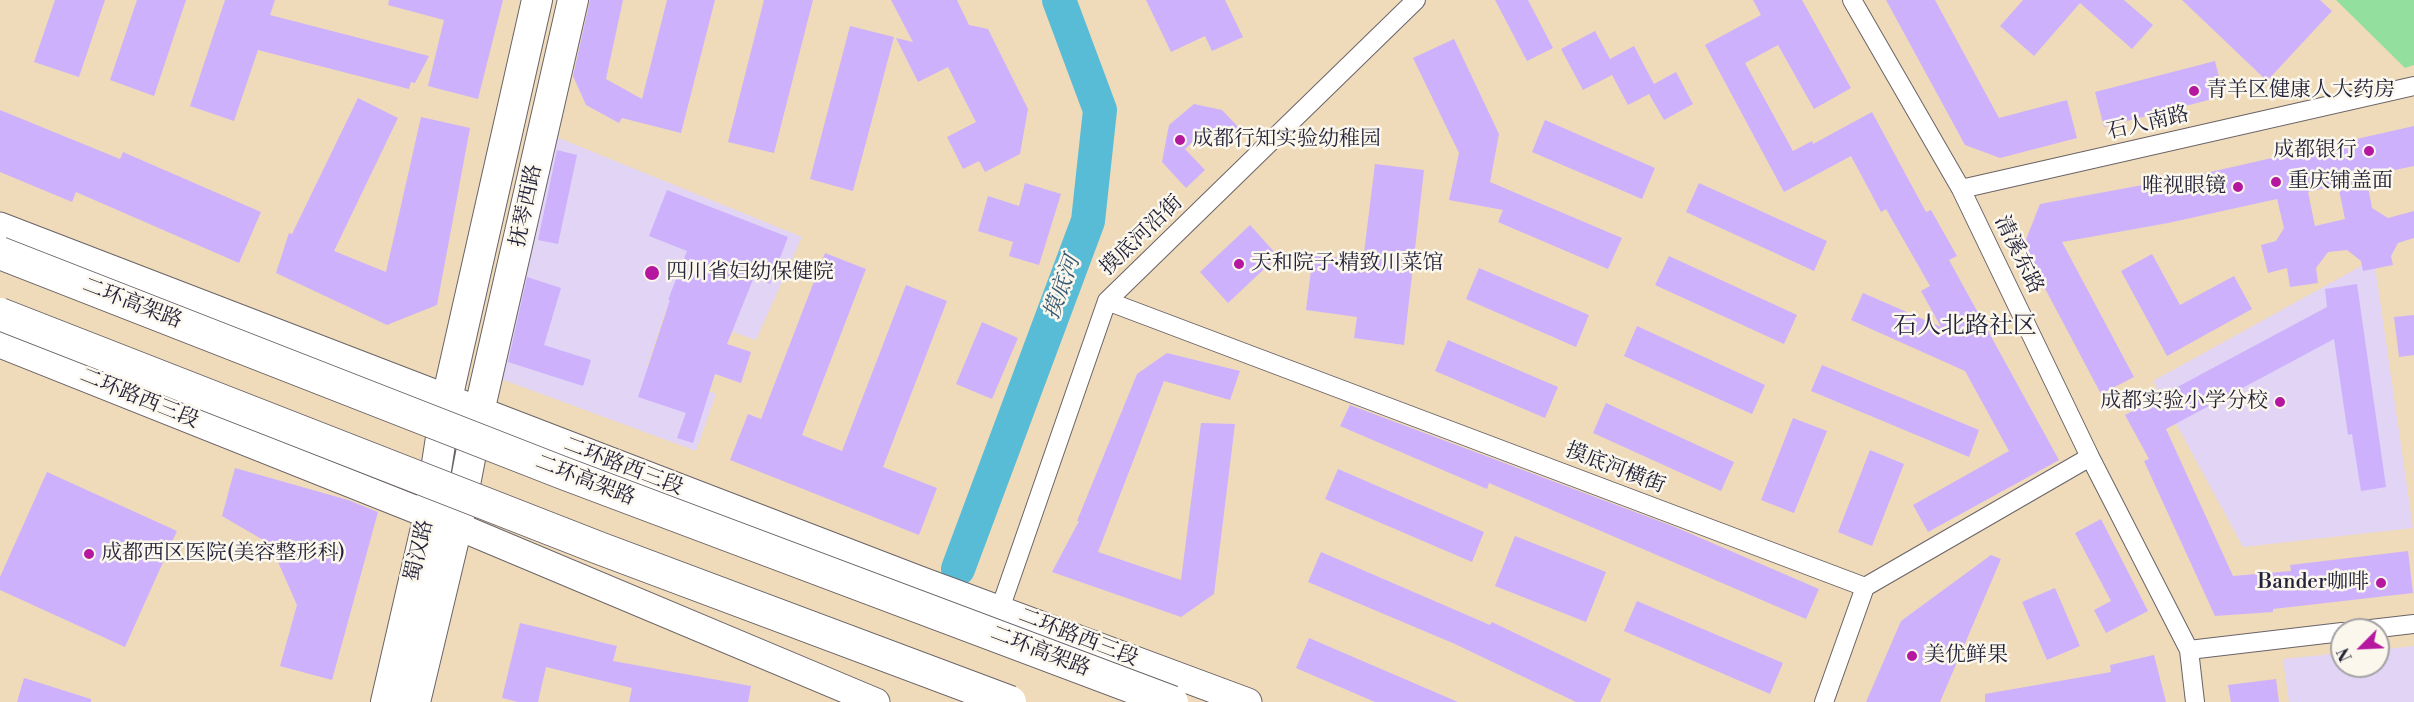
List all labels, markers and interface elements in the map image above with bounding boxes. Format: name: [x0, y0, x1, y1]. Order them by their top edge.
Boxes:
place label: 青羊区健康人大药房: [2206, 78, 2395, 104]
marker: 青羊区健康人大药房: [2187, 84, 2201, 98]
street label: 石人南路: [2104, 102, 2192, 146]
place label: 成都行知实验幼稚园: [1192, 127, 1381, 153]
marker: 成都行知实验幼稚园: [1173, 133, 1187, 147]
place label: 成都银行: [2273, 138, 2357, 164]
marker: 成都银行: [2362, 144, 2376, 158]
street label: 抚琴西路: [506, 162, 548, 250]
place label: 重庆铺盖面: [2288, 169, 2393, 195]
place label: 唯视眼镜: [2142, 174, 2226, 200]
marker: 重庆铺盖面: [2269, 175, 2283, 189]
marker: 唯视眼镜: [2231, 180, 2245, 194]
street label: 摸底河沿街: [1095, 190, 1189, 282]
street label: 清溪东路: [1988, 212, 2048, 298]
place label: 天和院子·精致川菜馆: [1251, 251, 1443, 277]
water label: 摸底河: [1039, 252, 1087, 324]
marker: 天和院子·精致川菜馆: [1232, 257, 1246, 271]
place label: 四川省妇幼保健院: [666, 260, 834, 286]
marker: 四川省妇幼保健院: [643, 264, 661, 282]
street label: 二环高架路: [78, 273, 186, 335]
district label: 石人北路社区: [1893, 313, 2037, 341]
street label: 二环路西三段: [76, 364, 202, 434]
place label: 成都实验小学分校: [2100, 389, 2268, 415]
marker: 成都实验小学分校: [2273, 395, 2287, 409]
street label: 二环路西三段: [560, 433, 686, 501]
street label: 摸底河横街: [1561, 438, 1669, 500]
street label: 二环高架路: [531, 450, 639, 512]
street label: 蜀汉路: [401, 517, 439, 585]
place label: 成都西区医院(美容整形科): [101, 541, 345, 567]
marker: 成都西区医院(美容整形科): [82, 547, 96, 561]
place label: Bander咖啡: [2257, 570, 2369, 596]
marker: Bander咖啡: [2374, 576, 2388, 590]
street label: 二环路西三段: [1015, 604, 1141, 672]
north arrow: [2330, 618, 2390, 678]
street label: 二环高架路: [986, 621, 1094, 683]
place label: 美优鲜果: [1924, 643, 2008, 669]
text: N: [2334, 645, 2357, 664]
marker: 美优鲜果: [1905, 649, 1919, 663]

